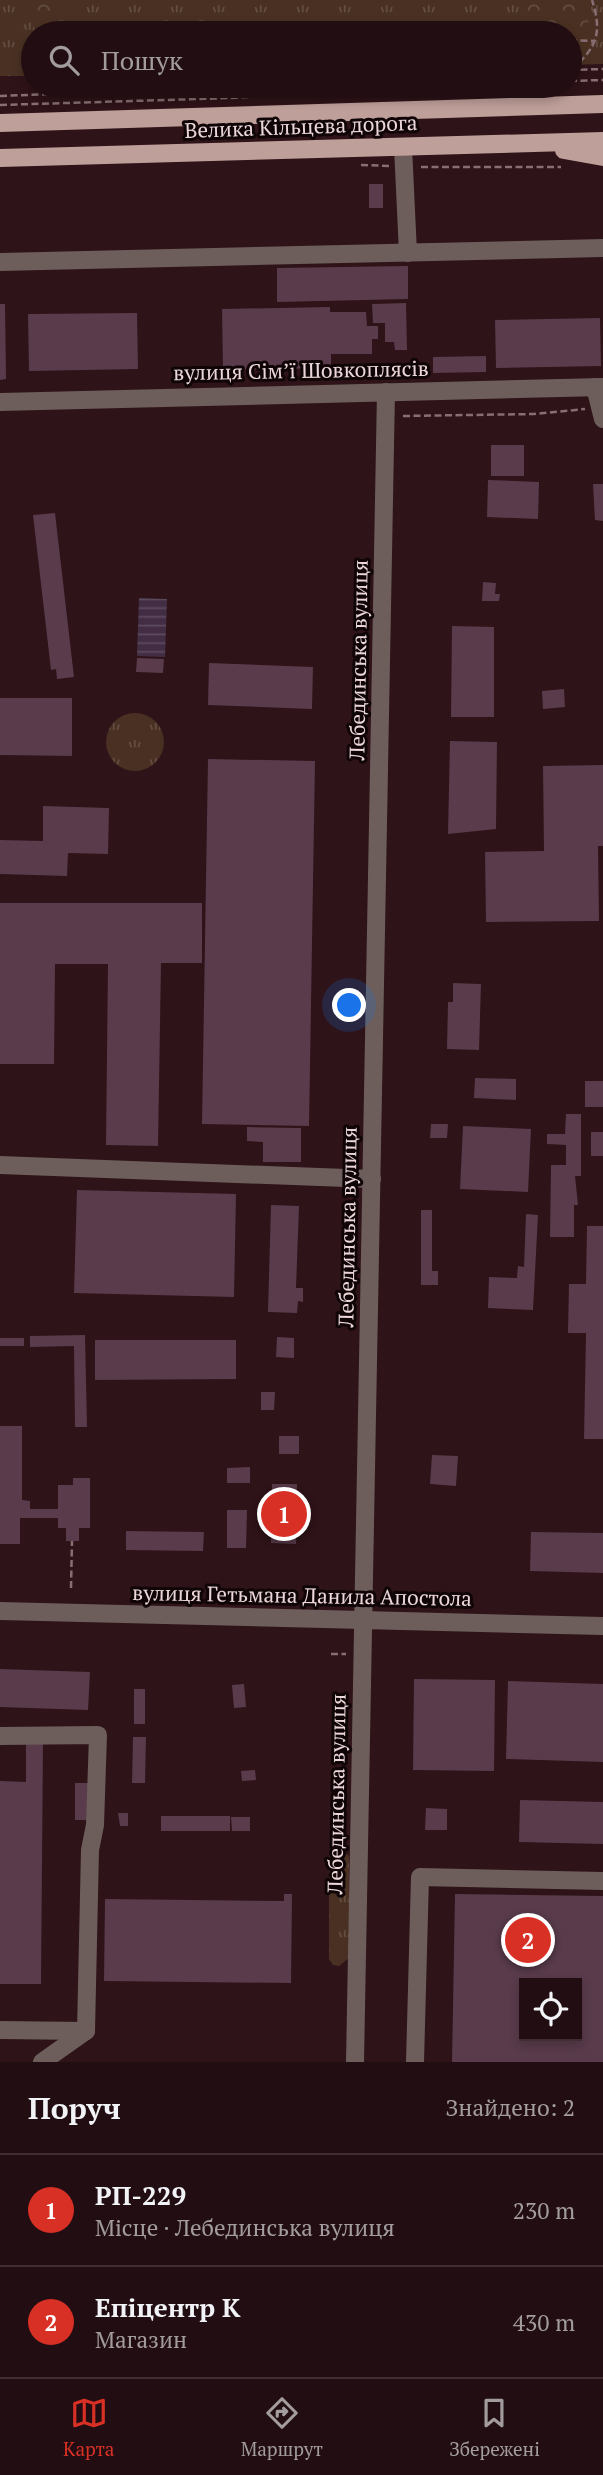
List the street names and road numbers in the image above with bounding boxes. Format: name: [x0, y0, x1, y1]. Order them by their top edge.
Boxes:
street label: Велика Кільцева дорога: [184, 108, 418, 144]
street label: вулиця Сімʼї Шовкоплясів: [173, 354, 429, 386]
street label: Лебединська вулиця: [342, 559, 374, 762]
street label: Лебединська вулиця: [331, 1126, 363, 1329]
street label: вулиця Гетьмана Данила Апостола: [132, 1578, 472, 1612]
street label: Лебединська вулиця: [320, 1693, 352, 1896]

